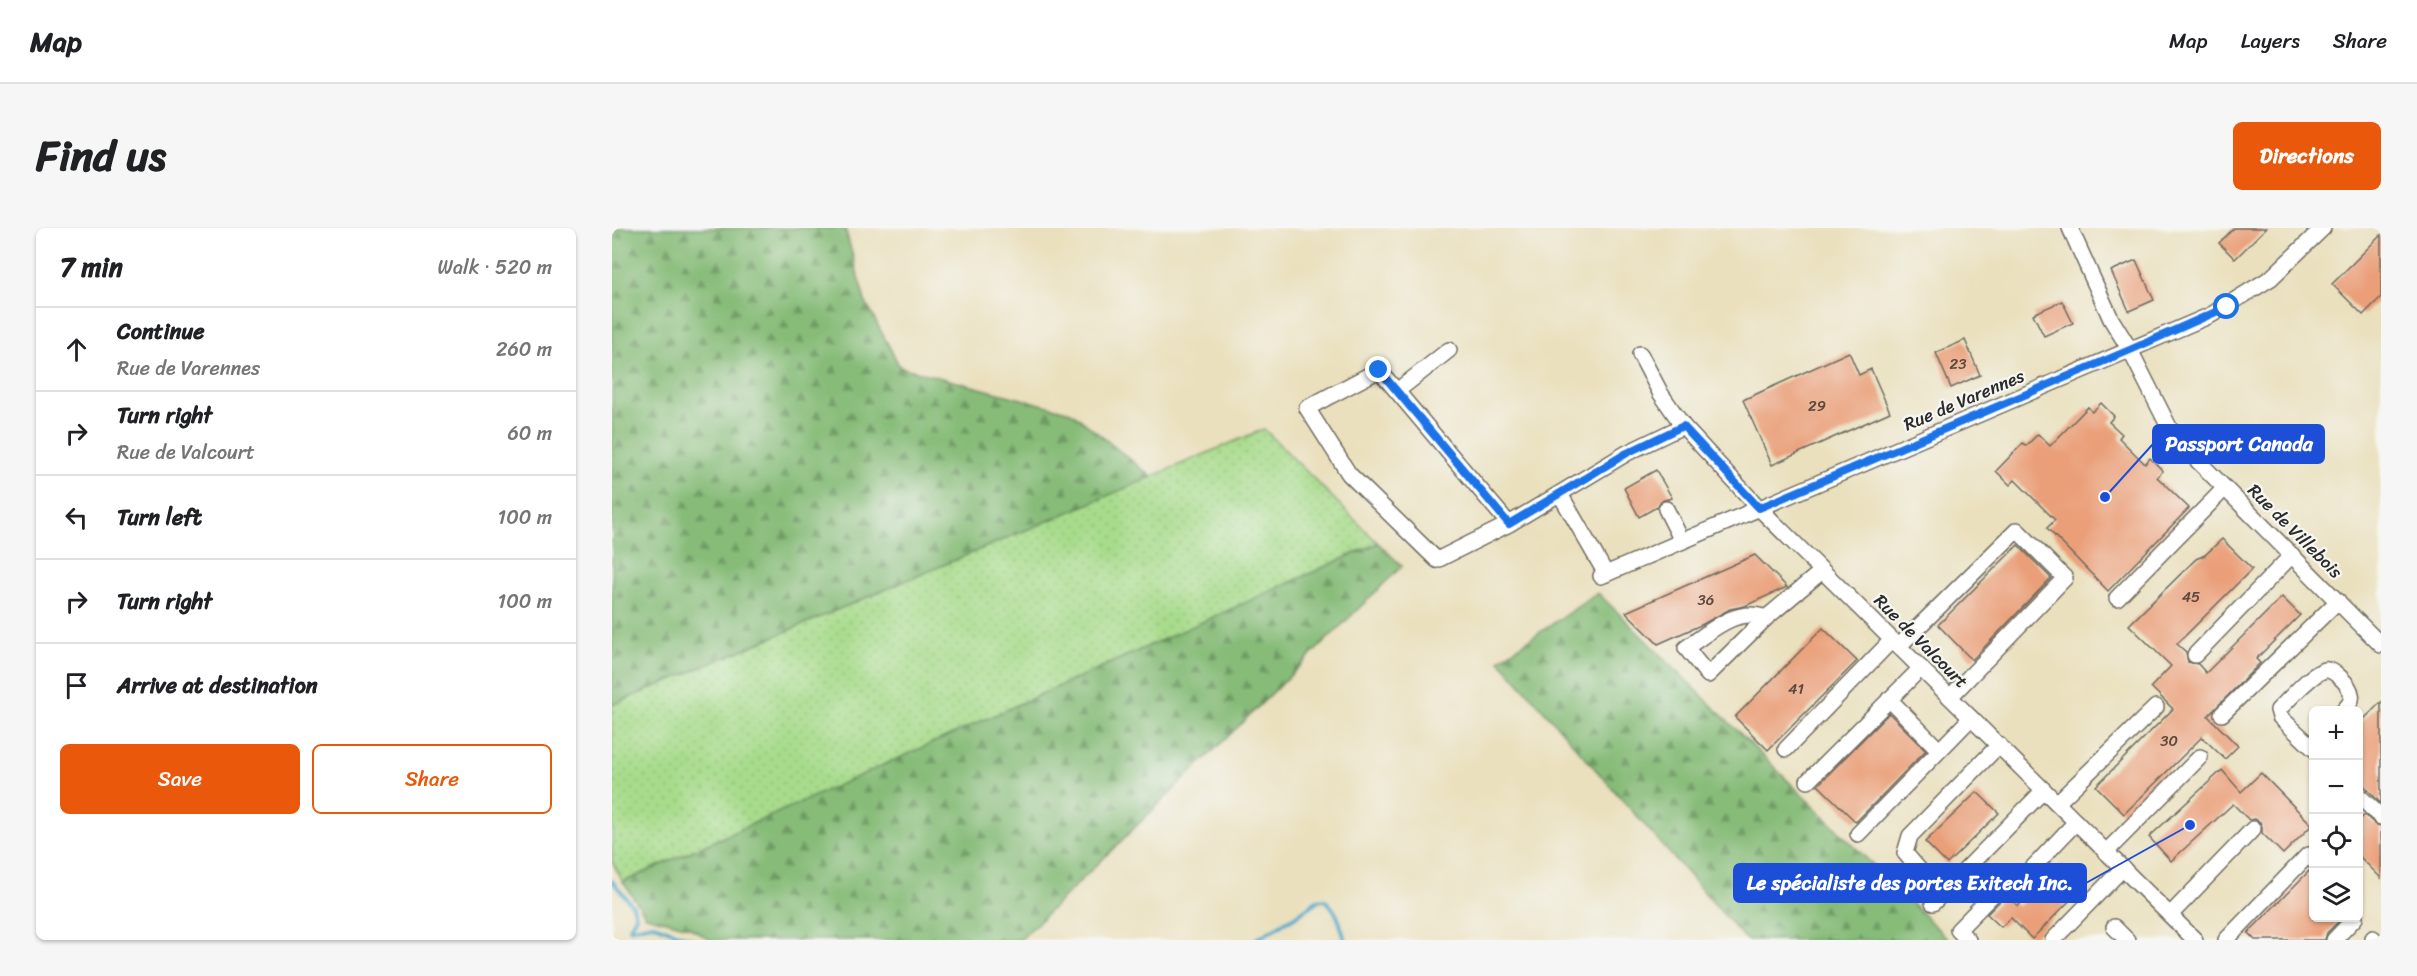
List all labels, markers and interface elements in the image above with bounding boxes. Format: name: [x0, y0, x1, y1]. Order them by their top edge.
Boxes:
text: Map: [30, 17, 82, 66]
text: Map: [2169, 22, 2208, 60]
text: Layers: [2241, 22, 2300, 60]
text: Share: [2333, 22, 2387, 60]
text: Find us: [36, 119, 166, 193]
button: Directions: [2233, 122, 2381, 190]
text: 7 min: [60, 244, 123, 290]
text: Walk · 520 m: [438, 250, 552, 285]
route start: [2213, 293, 2239, 319]
text: Continue: [117, 312, 205, 351]
text: 260 m: [496, 332, 552, 367]
icon: ahead: [60, 333, 93, 366]
text: Rue de Varennes: [117, 351, 260, 386]
house number: 23: [1950, 351, 1966, 377]
route end: [1365, 356, 1391, 382]
street label: Rue de Varennes: [1898, 360, 2030, 440]
house number: 29: [1808, 393, 1826, 419]
text: Turn right: [117, 396, 212, 435]
text: 60 m: [507, 416, 552, 451]
icon: right: [60, 417, 93, 450]
callout: Passport Canada: [2153, 425, 2324, 463]
text: Passport Canada: [2165, 427, 2314, 462]
text: Rue de Valcourt: [117, 435, 255, 470]
street label: Rue de Villebois: [2240, 476, 2351, 587]
text: Turn left: [117, 498, 202, 537]
text: 100 m: [498, 500, 552, 535]
icon: left: [60, 501, 93, 534]
text: Turn right: [117, 582, 212, 621]
text: 100 m: [498, 584, 552, 619]
house number: 45: [2182, 584, 2200, 610]
icon: right: [60, 585, 93, 618]
street label: Rue de Valcourt: [1866, 586, 1976, 696]
house number: 36: [1698, 587, 1714, 613]
text: Arrive at destination: [117, 666, 318, 705]
icon: arrive: [60, 669, 93, 702]
house number: 41: [1788, 676, 1804, 702]
map controls: [2309, 706, 2363, 922]
button: +: [2309, 706, 2363, 760]
house number: 30: [2160, 728, 2178, 754]
button: Save: [60, 744, 300, 814]
button: Share: [312, 744, 552, 814]
button: −: [2309, 760, 2363, 814]
button: locate: [2309, 814, 2363, 868]
callout: Le spécialiste des portes Exitech Inc.: [1734, 864, 2086, 902]
text: Le spécialiste des portes Exitech Inc.: [1747, 866, 2073, 901]
button: layers: [2309, 868, 2363, 922]

